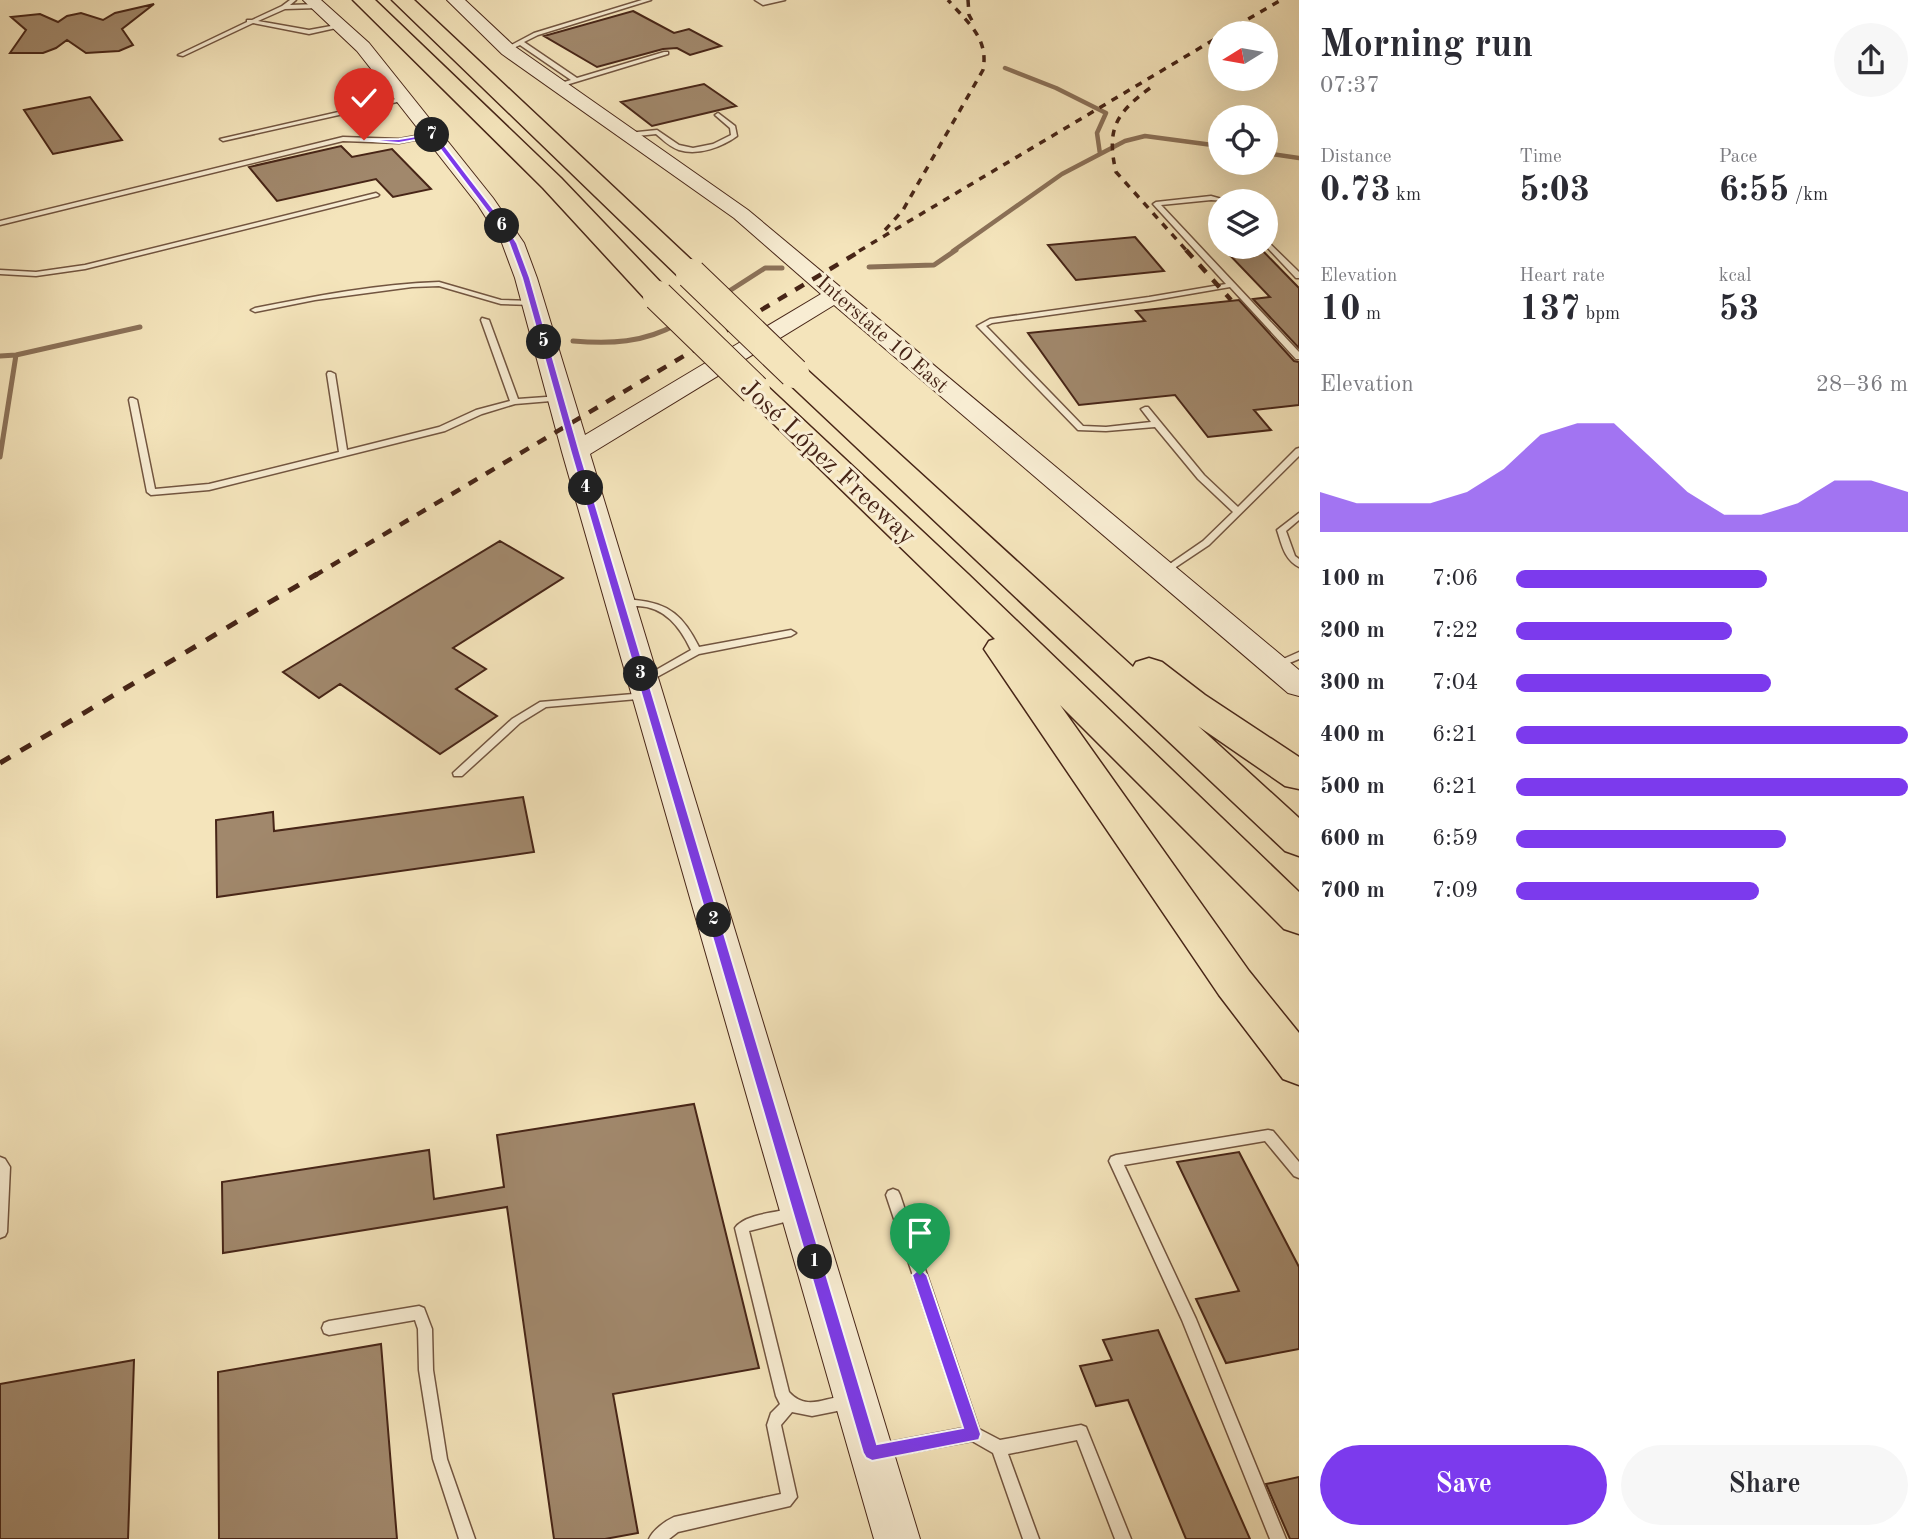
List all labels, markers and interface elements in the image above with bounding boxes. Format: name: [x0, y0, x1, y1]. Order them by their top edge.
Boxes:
north arrow: [1208, 21, 1278, 91]
map controls: [1208, 21, 1278, 259]
button: share: [1834, 23, 1908, 97]
text: Morning run: [1320, 27, 1533, 65]
pin: [334, 68, 394, 140]
text: 07:37: [1320, 74, 1380, 97]
icon: check: [345, 79, 383, 117]
button: locate: [1208, 105, 1278, 175]
pin: 7: [414, 118, 450, 152]
text: 7: [426, 125, 437, 144]
text: Distance: [1320, 148, 1392, 167]
text: Time: [1519, 148, 1562, 167]
text: Pace: [1719, 148, 1757, 167]
text: 0.73: [1320, 173, 1391, 208]
text: 5:03: [1519, 173, 1590, 208]
text: 6:55: [1719, 173, 1789, 208]
text: km: [1391, 186, 1421, 205]
text: /km: [1789, 186, 1828, 205]
button: layers: [1208, 189, 1278, 259]
pin: 6: [484, 208, 520, 244]
text: 6: [496, 216, 507, 235]
text: Elevation: [1320, 267, 1397, 286]
text: Heart rate: [1519, 267, 1605, 286]
text: kcal: [1719, 267, 1751, 286]
street label: Interstate 10 East: [812, 273, 952, 398]
text: 10: [1320, 292, 1361, 327]
text: 137: [1519, 292, 1580, 327]
text: 53: [1719, 292, 1759, 327]
text: m: [1361, 305, 1381, 324]
text: bpm: [1580, 305, 1620, 324]
pin: 5: [526, 324, 562, 360]
text: 5: [538, 332, 549, 351]
text: Elevation: [1320, 373, 1414, 396]
text: 28–36 m: [1816, 373, 1908, 396]
street label: José López Freeway: [735, 375, 921, 550]
pin: 4: [568, 470, 604, 505]
text: 4: [580, 478, 591, 497]
text: 100 m: [1320, 567, 1385, 590]
text: 7:06: [1432, 567, 1478, 590]
text: 200 m: [1320, 619, 1385, 642]
text: 7:22: [1432, 619, 1478, 642]
pin: 3: [624, 656, 658, 692]
text: 3: [635, 664, 646, 683]
text: 300 m: [1320, 671, 1385, 694]
text: 7:04: [1432, 671, 1478, 694]
text: 400 m: [1320, 723, 1385, 746]
text: 6:21: [1432, 723, 1478, 746]
text: 500 m: [1320, 775, 1385, 798]
text: 6:21: [1432, 775, 1478, 798]
text: 600 m: [1320, 827, 1385, 850]
text: 6:59: [1432, 827, 1478, 850]
text: 700 m: [1320, 879, 1385, 902]
text: 7:09: [1432, 879, 1478, 902]
pin: 2: [696, 902, 732, 937]
text: 2: [708, 910, 719, 929]
pin: [890, 1203, 950, 1275]
icon: arrive: [901, 1214, 939, 1252]
pin: 1: [798, 1244, 832, 1280]
text: 1: [809, 1252, 820, 1271]
button: Save: [1320, 1445, 1607, 1525]
button: Share: [1621, 1445, 1908, 1525]

